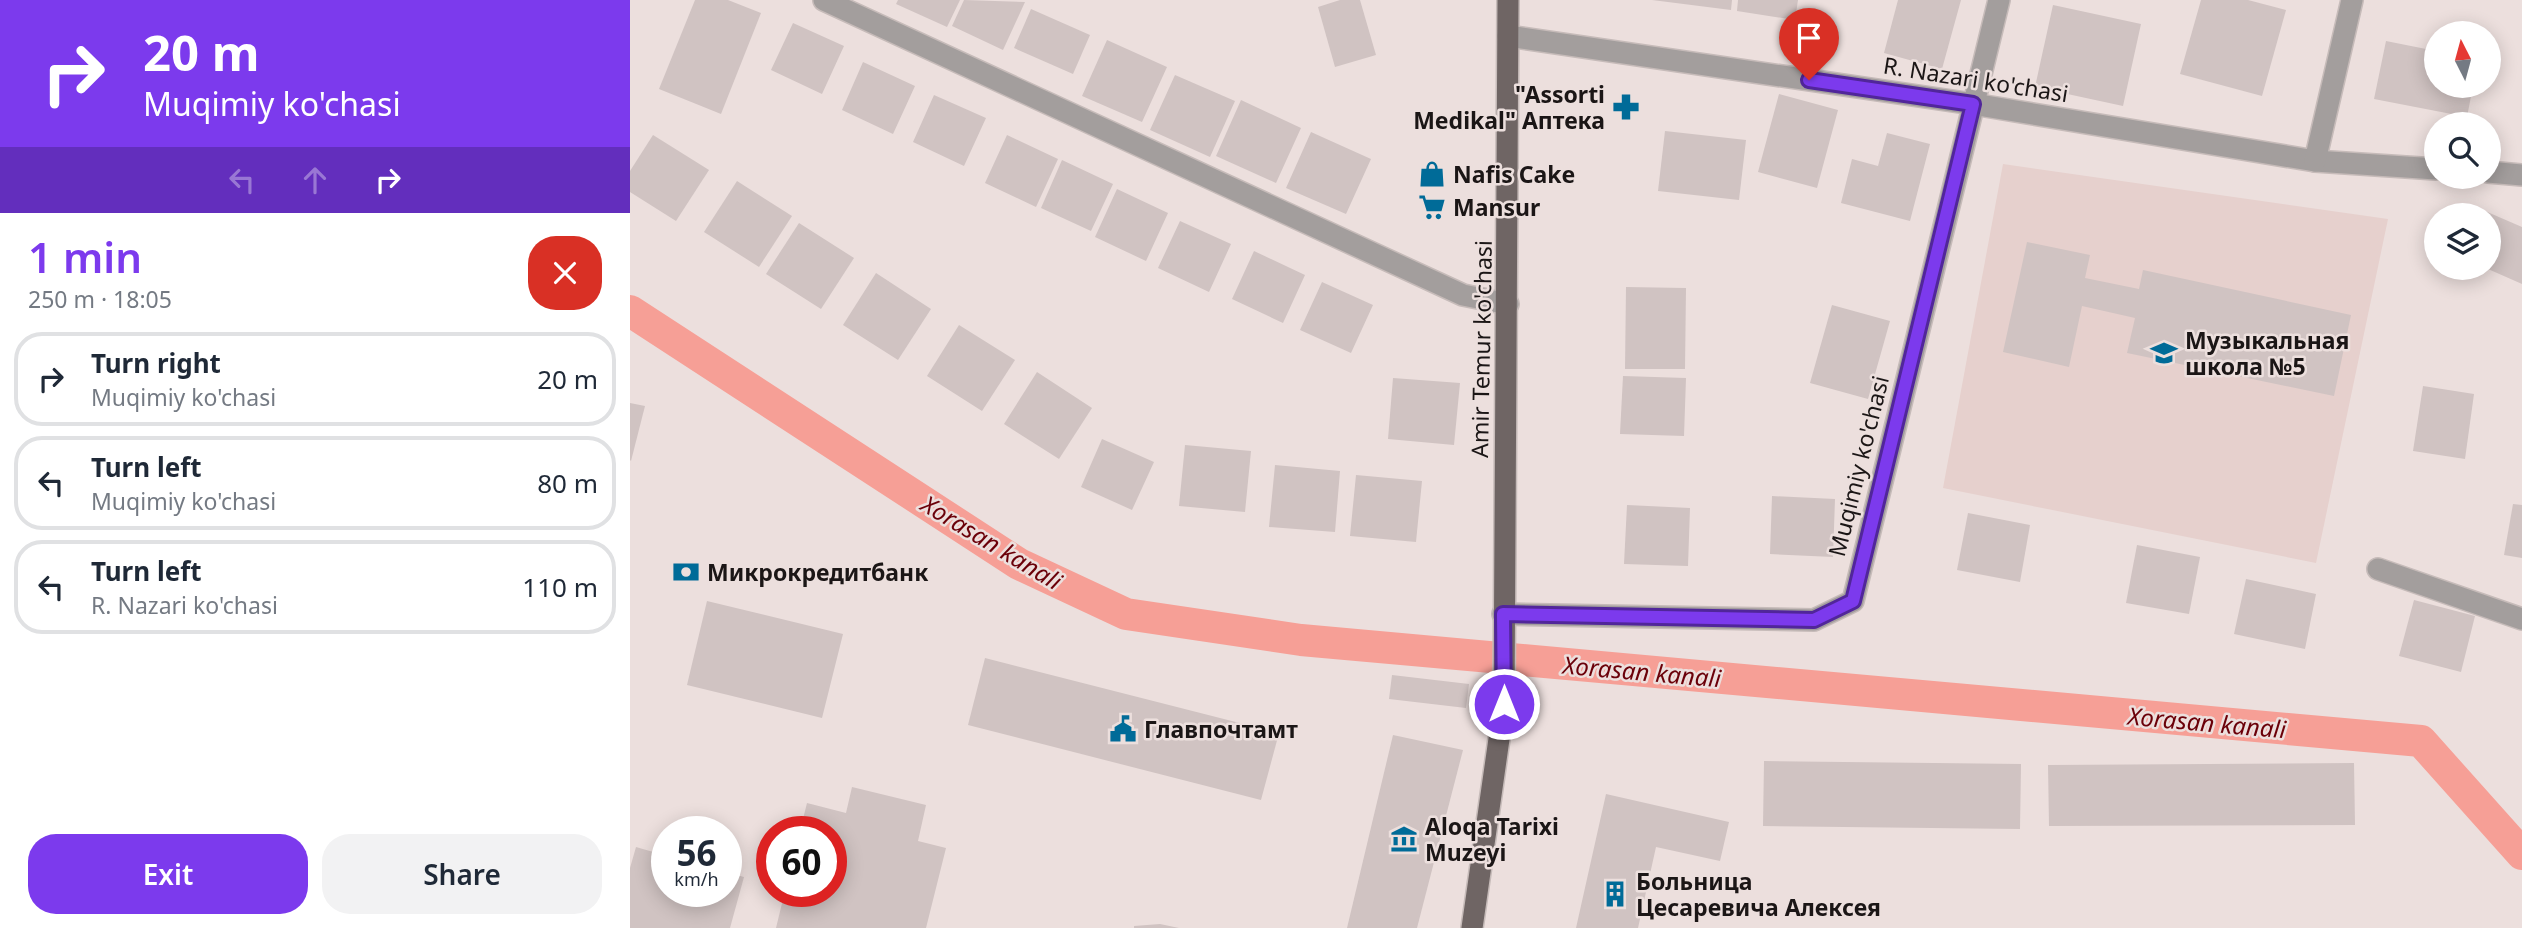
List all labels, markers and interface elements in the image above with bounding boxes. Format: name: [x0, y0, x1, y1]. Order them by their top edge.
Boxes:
pin: [1779, 8, 1839, 80]
text: 20 m: [143, 19, 260, 85]
icon: arrive: [1790, 19, 1828, 57]
north arrow: [2424, 21, 2501, 98]
map controls: [2424, 21, 2501, 280]
icon: right: [28, 28, 119, 119]
street label: R. Nazari ko'chasi: [1881, 49, 2071, 109]
place label: "Assorti Medikal" Аптека: [1413, 78, 1605, 136]
text: Muqimiy ko'chasi: [143, 82, 401, 125]
pharmacy icon: "Assorti Medikal" Аптека: [1611, 92, 1641, 122]
button: search: [2424, 112, 2501, 189]
place label: Nafis Cake: [1453, 158, 1575, 190]
shop icon: Nafis Cake: [1417, 159, 1447, 189]
icon: left: [223, 161, 261, 199]
icon: ahead: [296, 161, 334, 199]
icon: right: [369, 161, 407, 199]
place label: Mansur: [1453, 191, 1540, 223]
supermarket icon: Mansur: [1417, 192, 1447, 222]
button: layers: [2424, 203, 2501, 280]
text: 1 min: [28, 228, 142, 285]
button: close: [528, 236, 602, 310]
street label: Amir Temur ko'chasi: [1463, 240, 1499, 458]
text: 250 m · 18:05: [28, 283, 172, 315]
place label: Музыкальная школа №5: [2185, 324, 2349, 382]
school or university icon: Музыкальная школа №5: [2149, 338, 2179, 368]
text: Turn right: [91, 345, 221, 381]
icon: right: [32, 360, 70, 398]
text: 20 m: [537, 361, 598, 397]
street label: Muqimiy ko'chasi: [1820, 372, 1896, 560]
text: Muqimiy ko'chasi: [91, 381, 276, 413]
text: Turn left: [91, 449, 202, 485]
icon: left: [32, 464, 70, 502]
text: 80 m: [537, 465, 598, 501]
text: Muqimiy ko'chasi: [91, 485, 276, 517]
water label: Xorasan kanali: [914, 486, 1069, 597]
text: Turn left: [91, 553, 202, 589]
place label: Микрокредитбанк: [707, 556, 929, 588]
bank icon: Микрокредитбанк: [671, 557, 701, 587]
icon: left: [32, 568, 70, 606]
text: 110 m: [522, 569, 598, 605]
text: R. Nazari ko'chasi: [91, 589, 278, 621]
water label: Xorasan kanali: [1560, 647, 1723, 694]
position arrow: [1467, 667, 1541, 741]
water label: Xorasan kanali: [2125, 698, 2288, 745]
place label: Главпочтамт: [1144, 713, 1298, 745]
public building icon: Главпочтамт: [1108, 714, 1138, 744]
place label: Aloqa Tarixi Muzeyi: [1425, 810, 1559, 868]
speed limit sign: 60: [756, 816, 847, 907]
museum icon: Aloqa Tarixi Muzeyi: [1389, 824, 1419, 854]
text: 56: [676, 829, 717, 876]
button: Exit: [28, 834, 308, 914]
button: Share: [322, 834, 602, 914]
place label: Больница Цесаревича Алексея: [1636, 865, 1881, 923]
text: km/h: [674, 867, 719, 891]
building icon: Больница Цесаревича Алексея: [1600, 879, 1630, 909]

